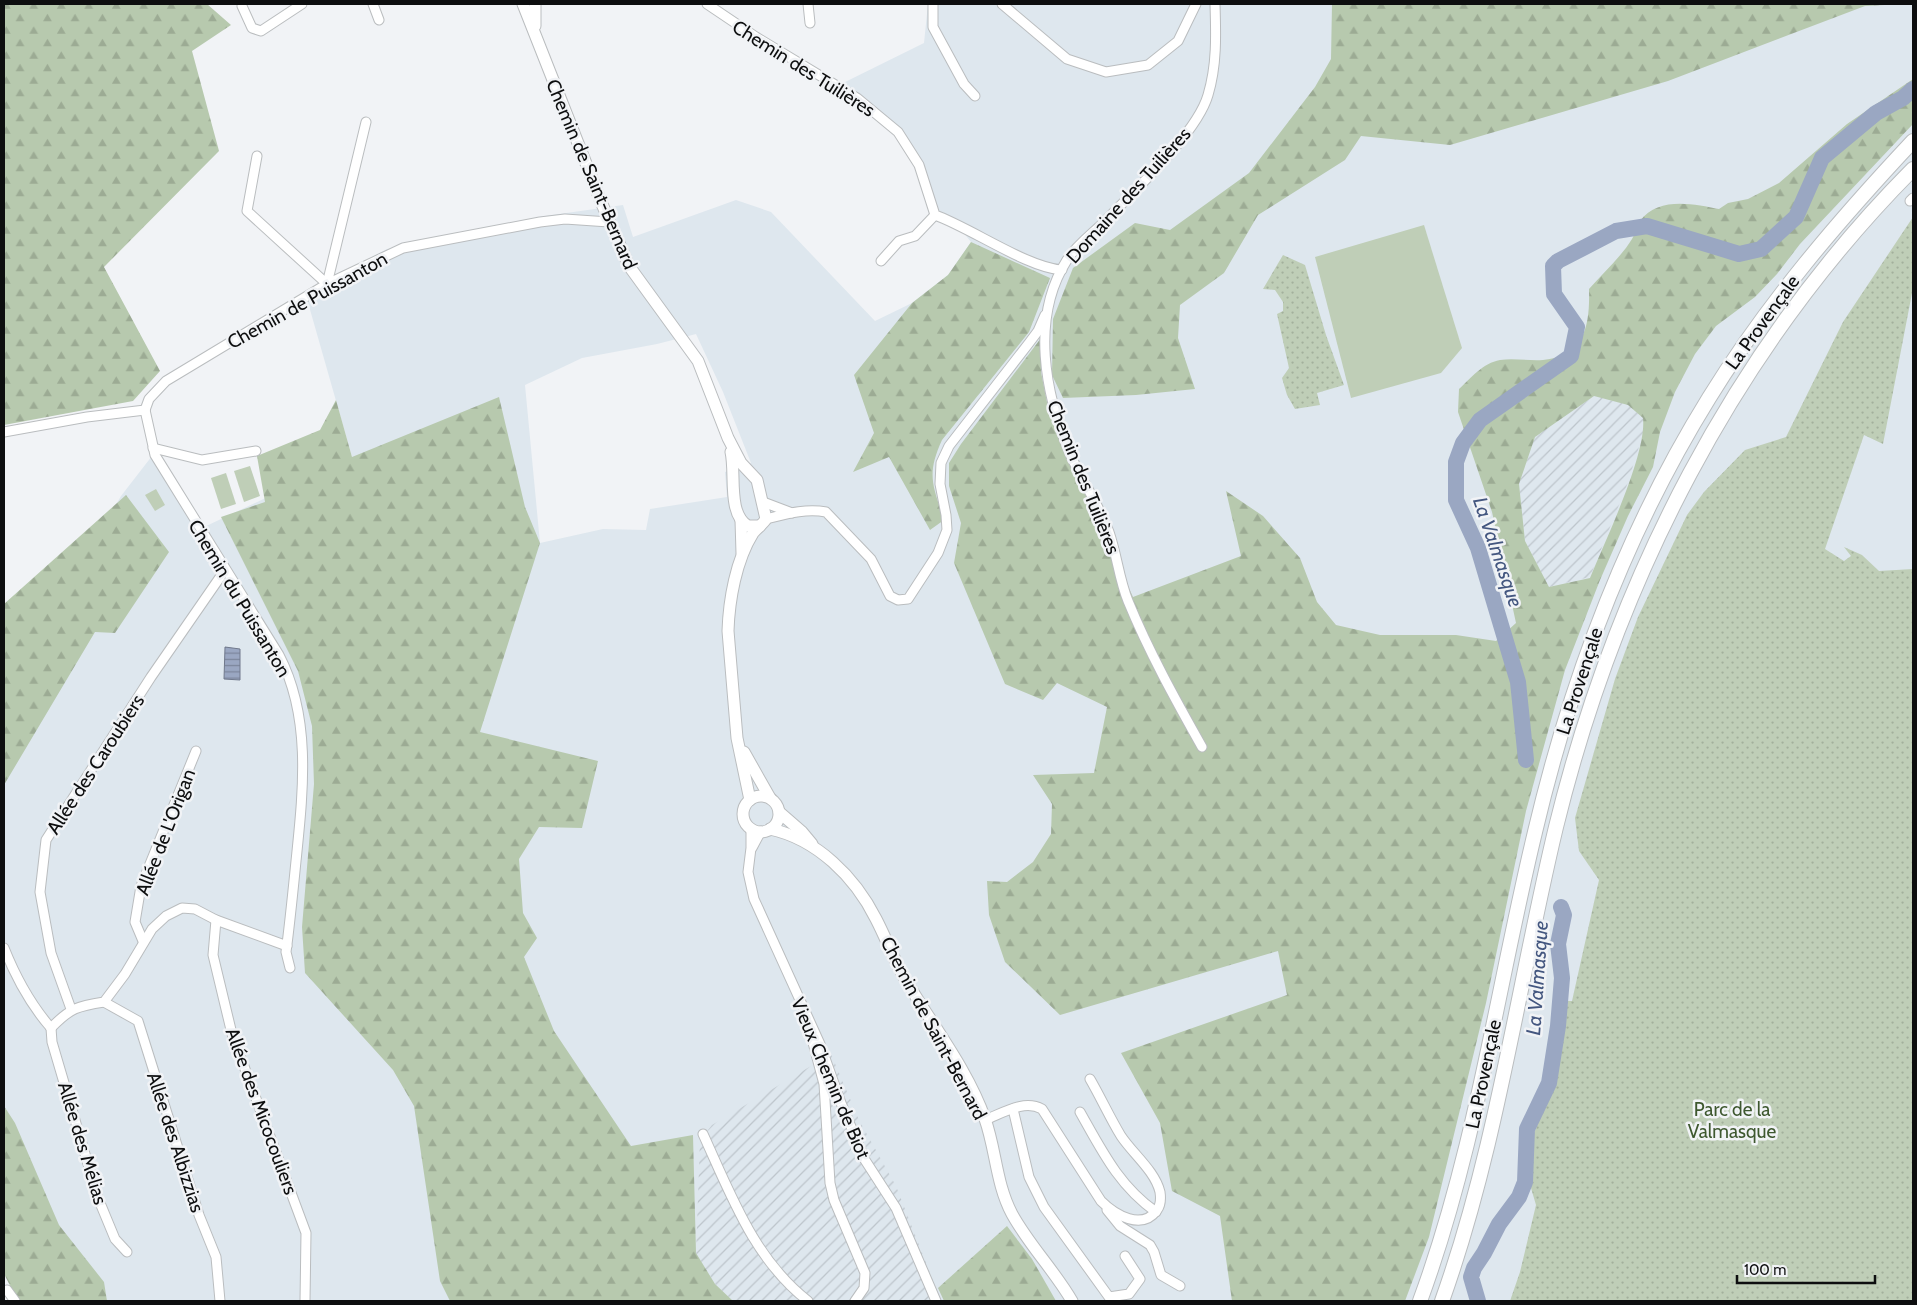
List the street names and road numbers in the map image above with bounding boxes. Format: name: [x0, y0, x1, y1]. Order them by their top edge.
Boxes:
street label: Chemin des Tuilières: [728, 15, 879, 122]
street label: Chemin de Saint-Bernard: [541, 76, 642, 273]
street label: Domaine des Tuilières: [1061, 123, 1196, 268]
street label: Chemin de Puissanton: [223, 247, 391, 354]
street label: La Provençale: [1720, 270, 1805, 374]
street label: Chemin des Tuilières: [1042, 397, 1125, 558]
street label: Chemin du Puissanton: [183, 515, 296, 681]
street label: La Provençale: [1551, 625, 1608, 738]
street label: Allée des Caroubiers: [42, 690, 149, 838]
street label: Allée de L'Origan: [131, 766, 200, 899]
street label: Chemin de Saint-Bernard: [875, 933, 992, 1124]
street label: Vieux Chemin de Biot: [786, 994, 875, 1163]
street label: La Provençale: [1461, 1017, 1506, 1131]
street label: Allée des Micocouliers: [221, 1025, 302, 1198]
street label: Allée des Albizzias: [142, 1069, 209, 1215]
street label: Allée des Mélias: [53, 1079, 112, 1207]

